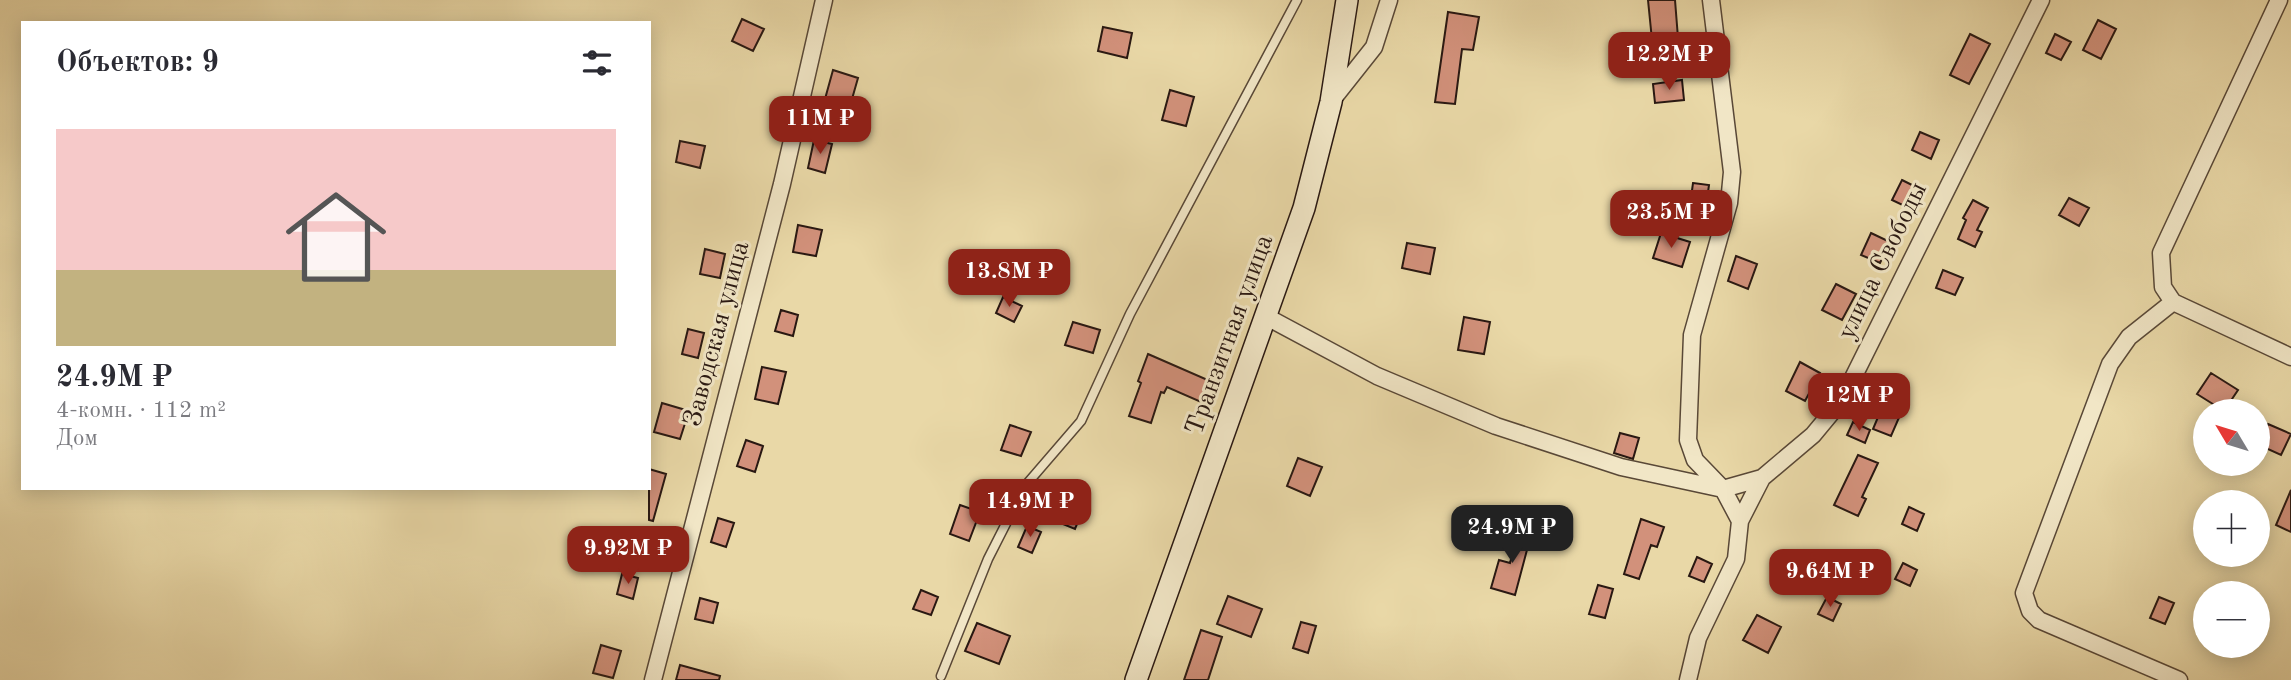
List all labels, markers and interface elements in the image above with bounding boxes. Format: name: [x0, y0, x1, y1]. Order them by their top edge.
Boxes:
pin: 12.2M ₽: [1604, 32, 1734, 92]
text: 12.2M ₽: [1624, 43, 1714, 66]
icon: filters: [578, 44, 616, 82]
text: Объектов: 9: [56, 48, 219, 78]
pin: 11M ₽: [771, 96, 869, 156]
text: 11M ₽: [785, 107, 855, 130]
icon: home: [273, 174, 399, 300]
street label: улица Свободы: [1834, 178, 1932, 344]
pin: 23.5M ₽: [1606, 190, 1736, 250]
text: 23.5M ₽: [1626, 201, 1716, 224]
street label: Транзитная улица: [1182, 231, 1278, 439]
street label: Заводская улица: [680, 238, 754, 430]
pin: 13.8M ₽: [944, 250, 1074, 309]
text: 13.8M ₽: [964, 260, 1054, 283]
text: 24.9M ₽: [56, 363, 173, 393]
pin: 12M ₽: [1810, 374, 1908, 433]
text: 12M ₽: [1824, 384, 1894, 407]
text: 4-комн. · 112 m²: [56, 399, 226, 422]
north arrow: [2193, 399, 2270, 476]
map controls: [2193, 399, 2270, 658]
text: Дом: [56, 427, 98, 450]
pin: 14.9M ₽: [965, 480, 1095, 539]
text: 14.9M ₽: [985, 490, 1075, 513]
button: +: [2193, 490, 2270, 567]
pin: 24.9M ₽: [1447, 505, 1577, 565]
text: 24.9M ₽: [1467, 516, 1557, 539]
pin: 9.92M ₽: [563, 526, 693, 586]
text: 9.92M ₽: [583, 537, 673, 560]
pin: 9.64M ₽: [1765, 550, 1895, 609]
text: 9.64M ₽: [1785, 560, 1875, 583]
button: −: [2193, 581, 2270, 658]

